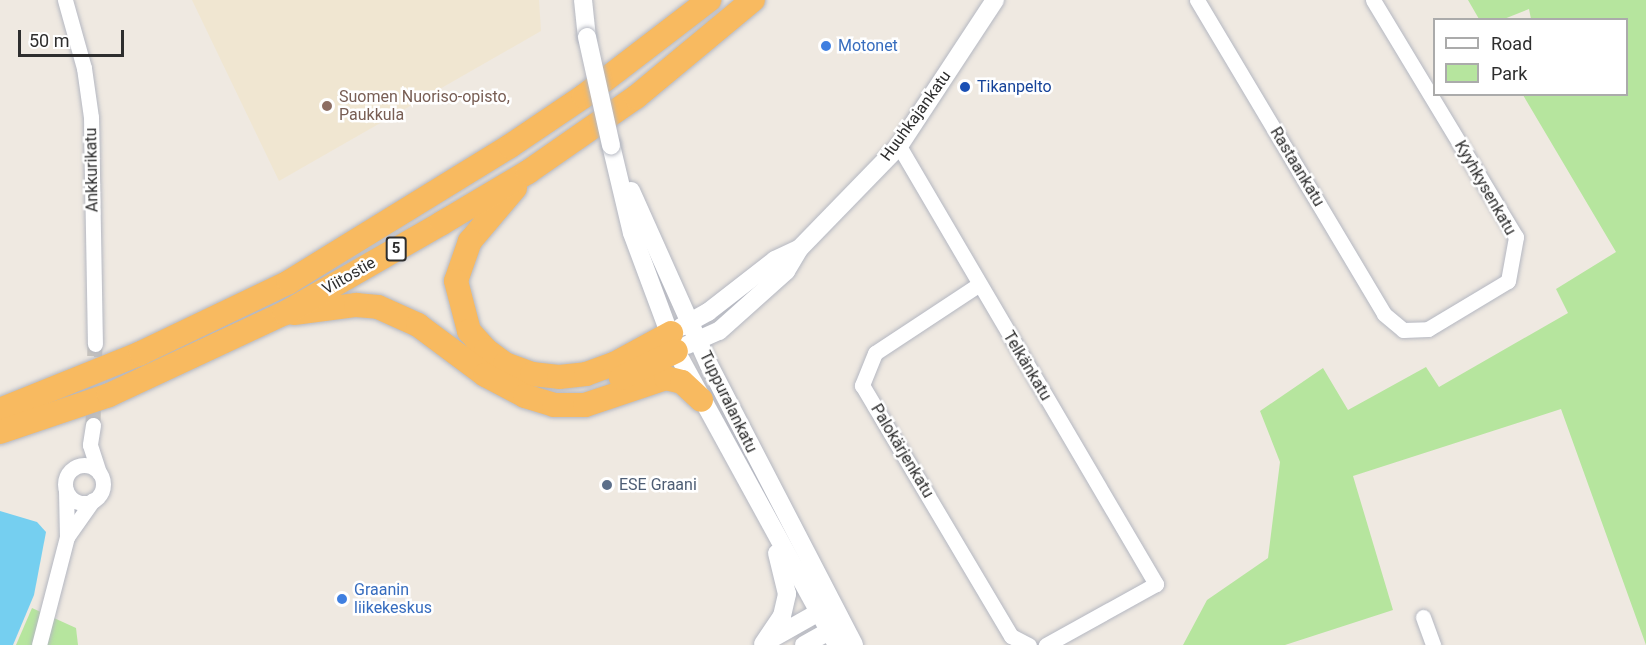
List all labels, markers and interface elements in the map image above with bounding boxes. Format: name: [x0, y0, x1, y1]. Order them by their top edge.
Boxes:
scale bar: [21, 18, 128, 56]
legend: [1433, 18, 1628, 96]
text: 50 m: [29, 30, 69, 51]
text: Road: [1491, 33, 1532, 54]
place label: Motonet: [838, 36, 898, 56]
marker: Motonet: [819, 39, 833, 53]
text: Park: [1491, 63, 1527, 84]
street label: Huuhkajankatu: [877, 67, 955, 165]
place label: Tikanpelto: [977, 77, 1052, 97]
marker: Tikanpelto: [958, 80, 972, 94]
place label: Suomen Nuoriso-opisto, Paukkula: [339, 87, 510, 125]
marker: Suomen Nuoriso-opisto, Paukkula: [320, 99, 334, 113]
street label: Rastaankatu: [1266, 124, 1328, 210]
street label: Ankkurikatu: [82, 128, 102, 212]
street label: Kyyhkysenkatu: [1450, 137, 1520, 239]
road number: 5: [386, 237, 406, 261]
street label: Viitostie: [319, 253, 379, 299]
street label: Telkänkatu: [999, 328, 1055, 404]
street label: Tuppuralankatu: [695, 348, 761, 456]
street label: Palokärjenkatu: [866, 401, 938, 501]
place label: ESE Graani: [619, 475, 697, 495]
marker: ESE Graani: [600, 478, 614, 492]
place label: Graanin liikekeskus: [354, 580, 432, 618]
marker: Graanin liikekeskus: [335, 592, 349, 606]

